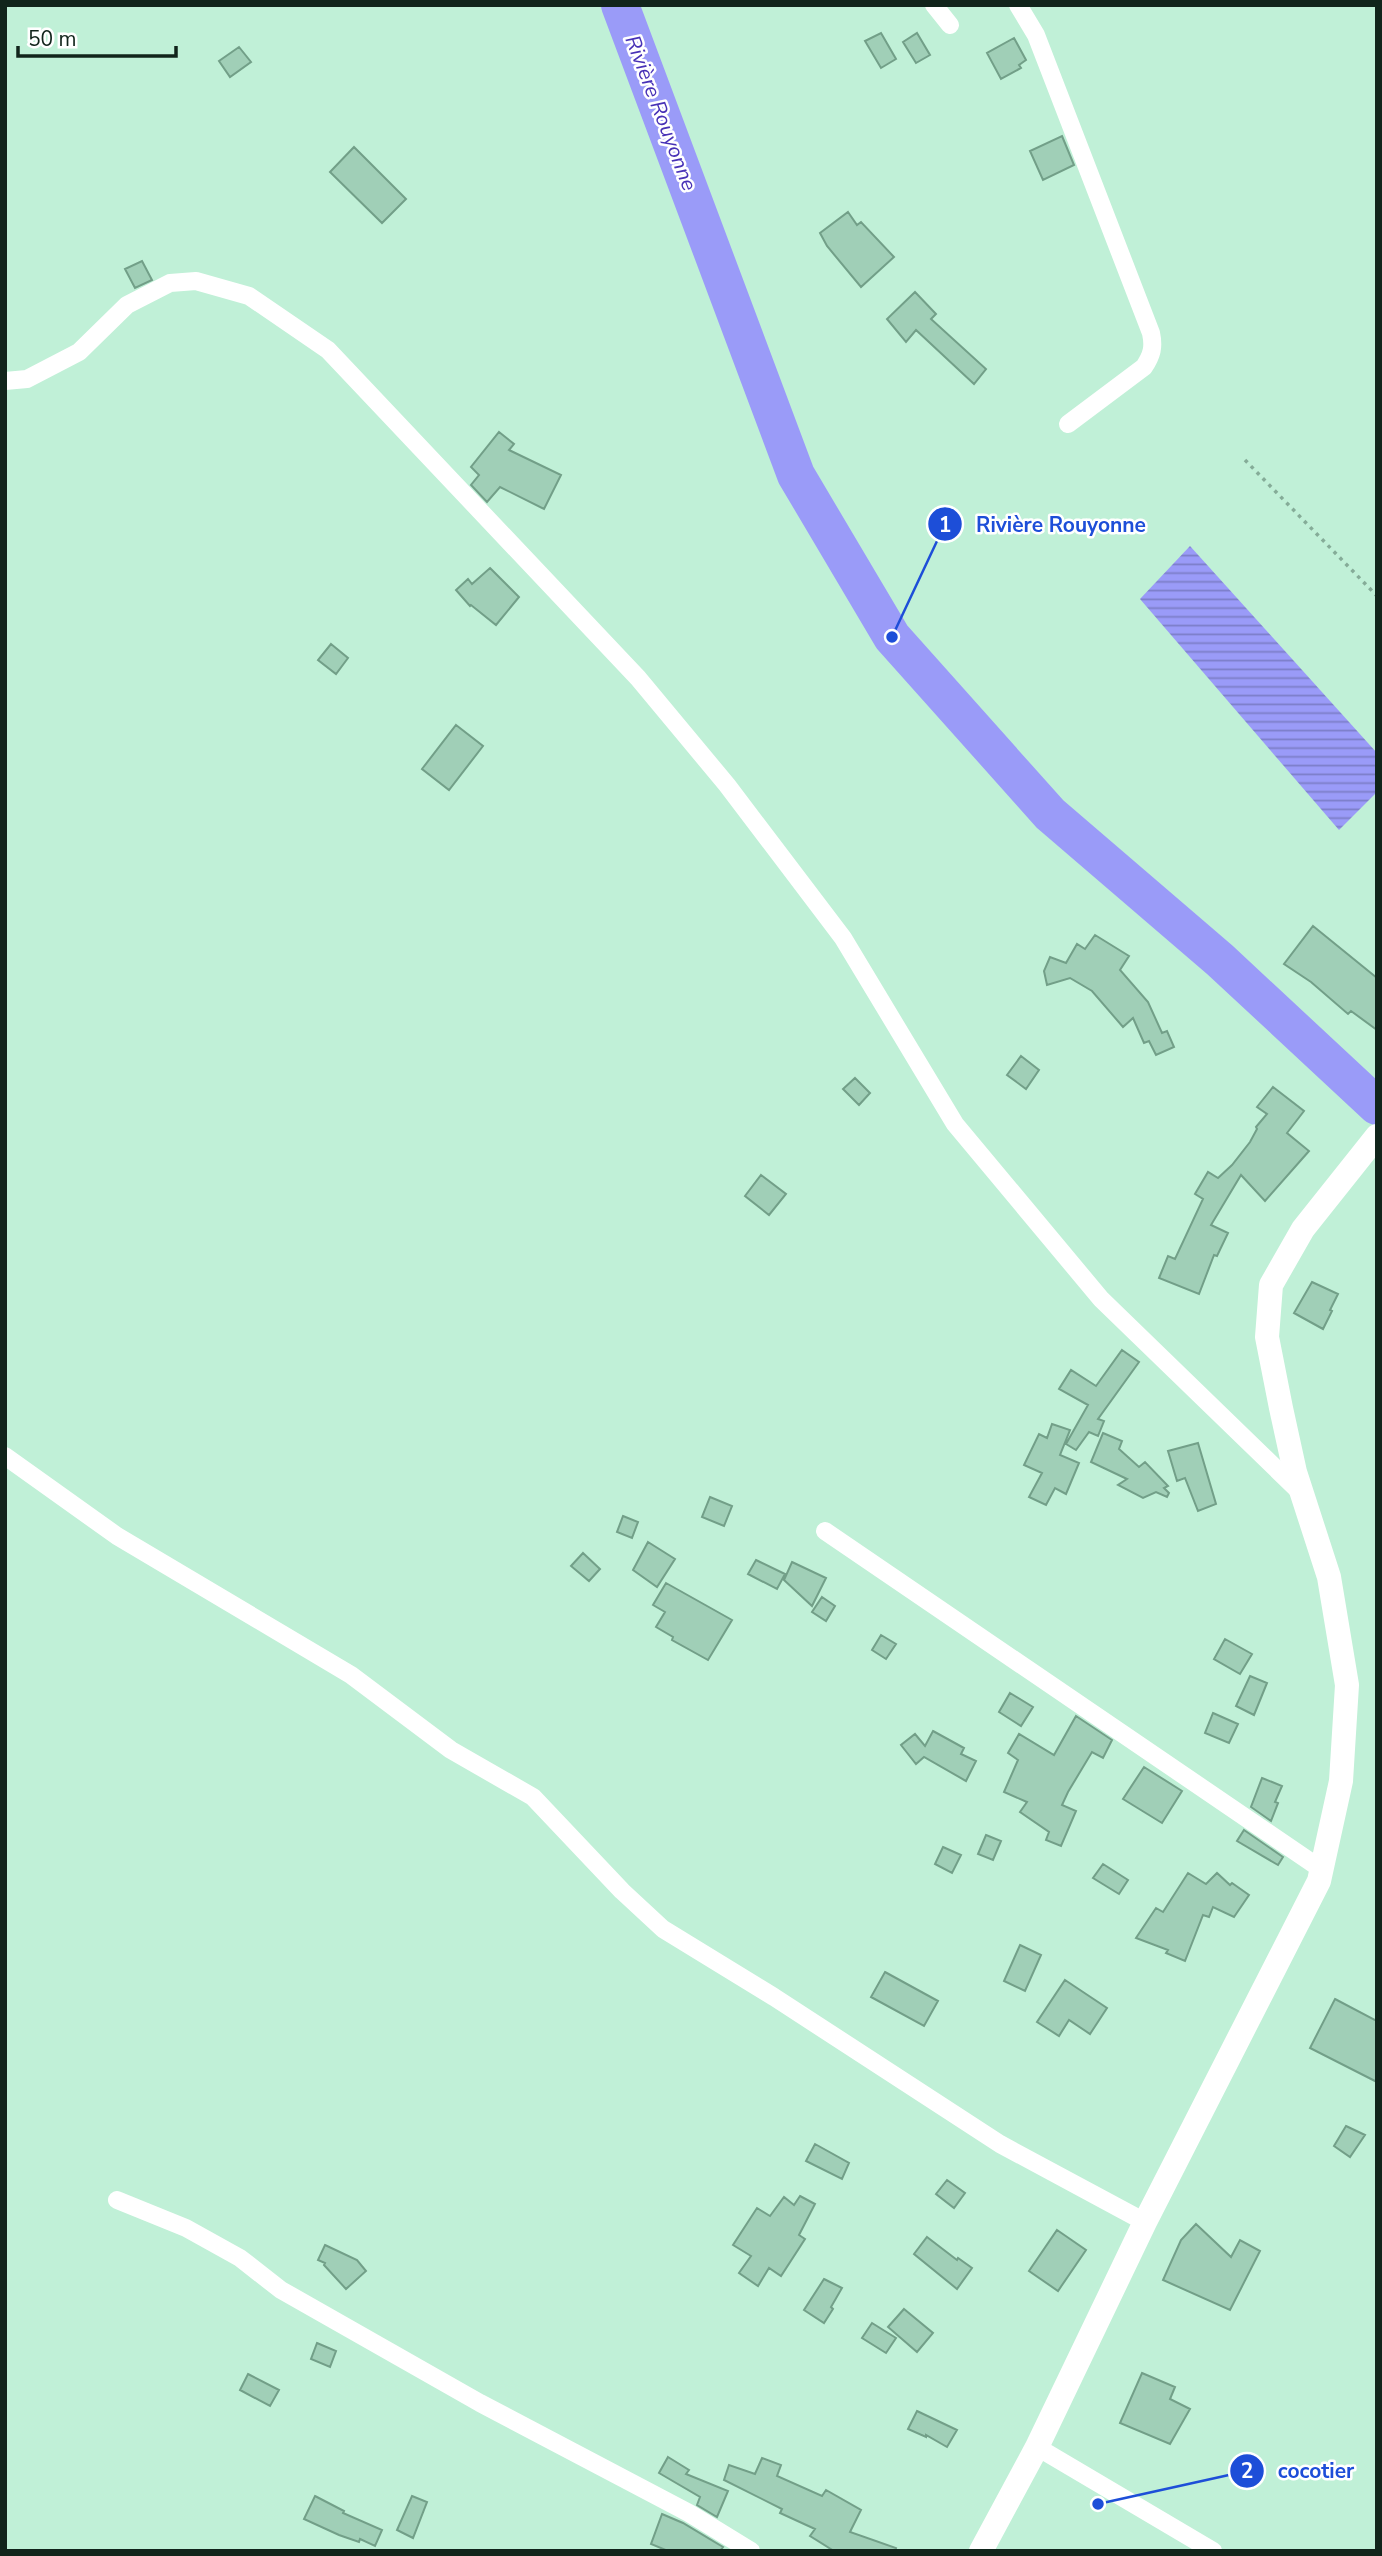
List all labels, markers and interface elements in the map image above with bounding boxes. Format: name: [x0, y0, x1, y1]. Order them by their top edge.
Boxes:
scale bar: [18, 14, 175, 58]
text: 50 m: [28, 25, 77, 53]
water label: Rivière Rouyonne: [618, 31, 704, 195]
callout: Rivière Rouyonne: [927, 503, 1160, 545]
text: 1: [939, 511, 951, 539]
text: Rivière Rouyonne: [976, 511, 1146, 539]
callout: cocotier: [1229, 2450, 1369, 2492]
text: 2: [1241, 2457, 1253, 2485]
text: cocotier: [1278, 2457, 1355, 2485]

